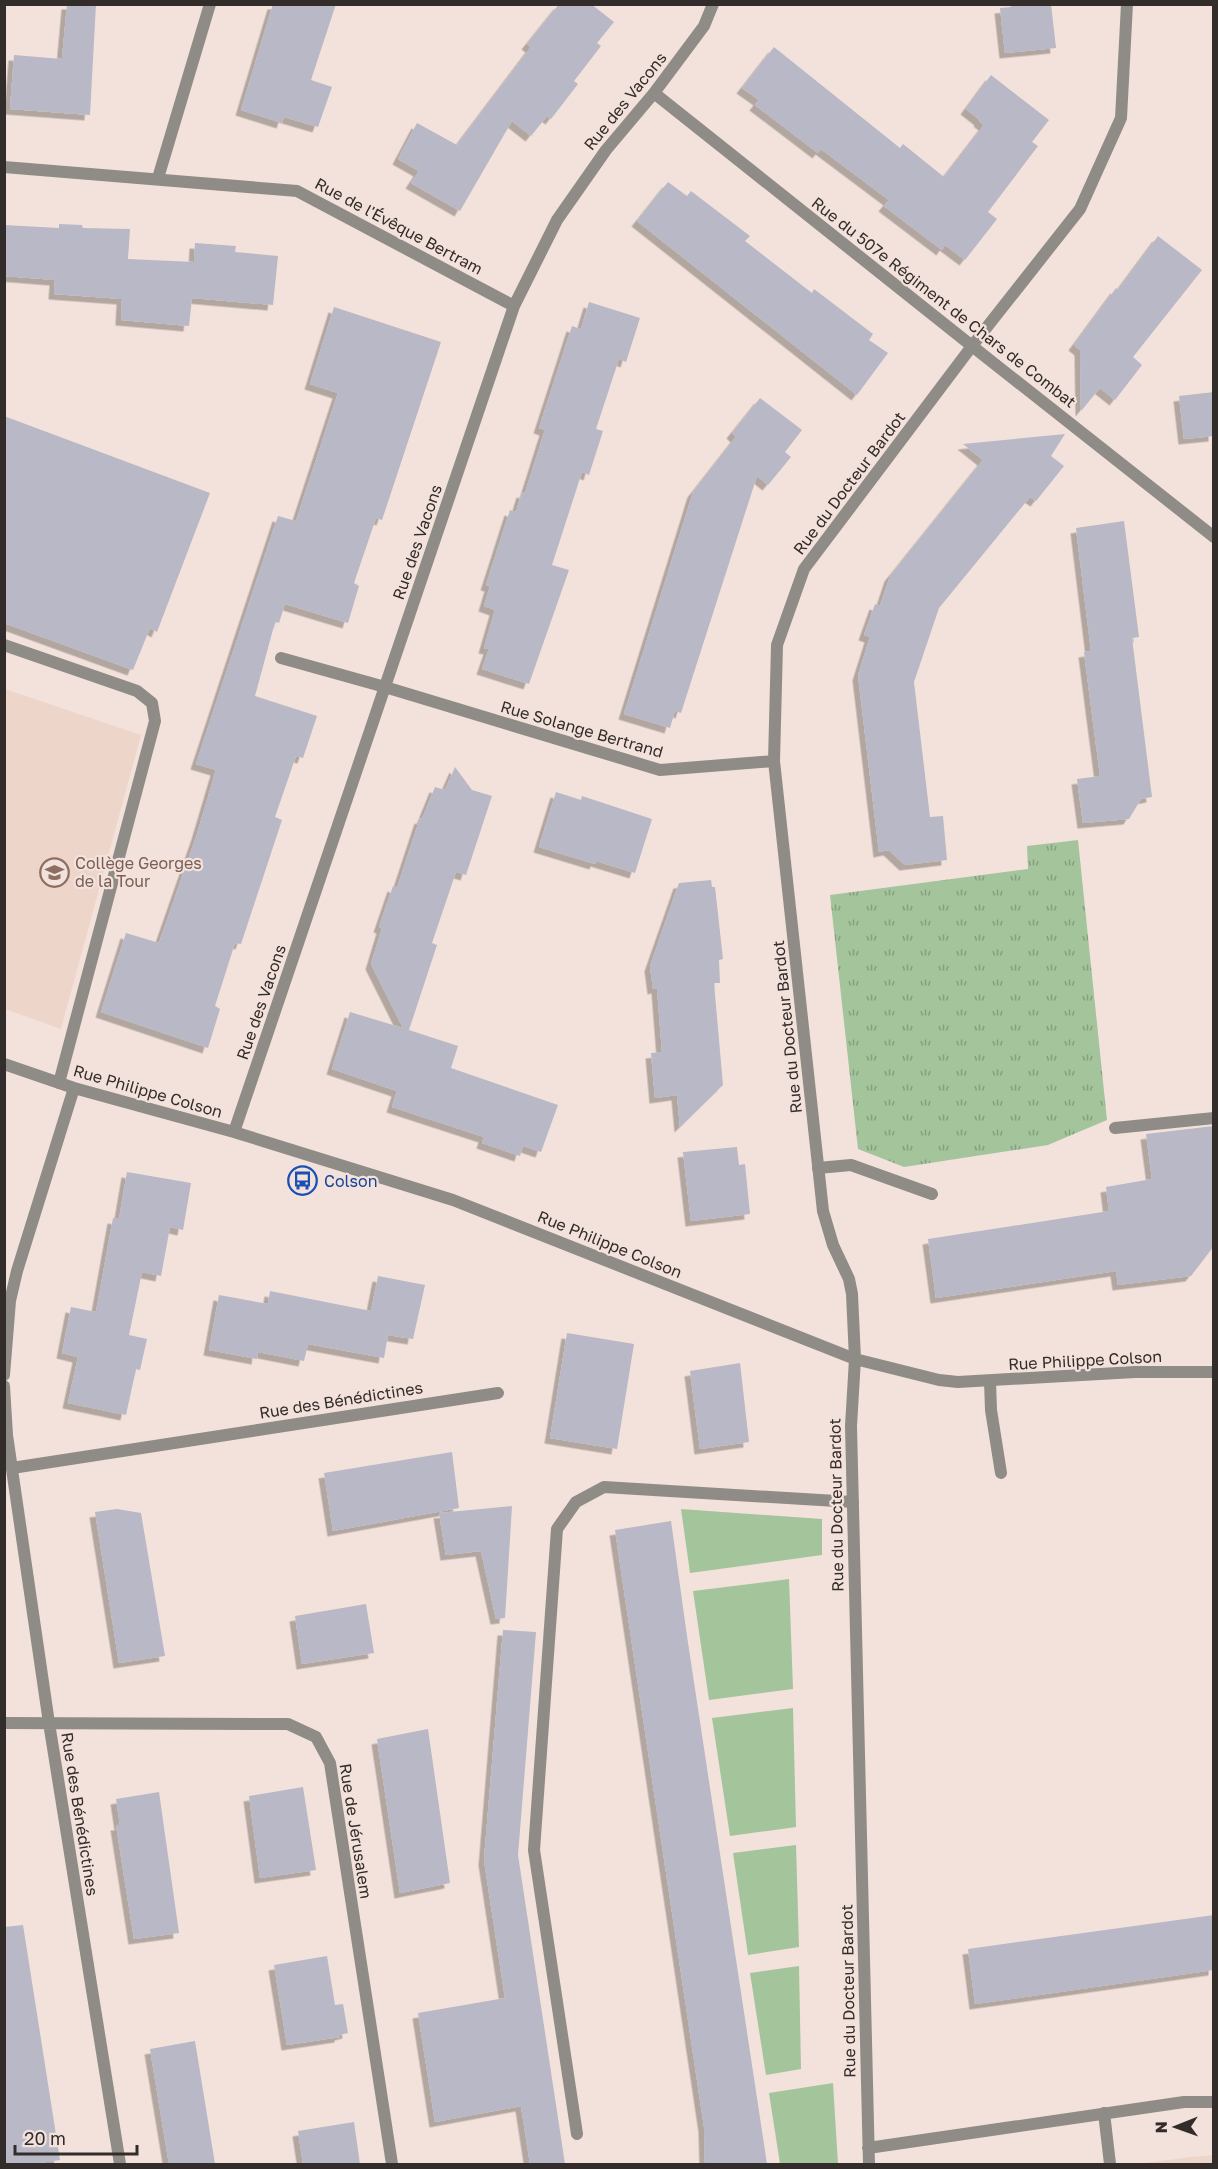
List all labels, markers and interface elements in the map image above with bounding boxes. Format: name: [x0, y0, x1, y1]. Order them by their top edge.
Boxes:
street label: Rue des Vacons: [579, 48, 671, 154]
street label: Rue de l'Évêque Bertram: [312, 173, 486, 279]
street label: Rue du 507e Régiment de Chars de Combat: [808, 192, 1080, 412]
street label: Rue du Docteur Bardot: [789, 408, 909, 558]
street label: Rue des Vacons: [388, 482, 446, 602]
street label: Rue Solange Bertrand: [498, 696, 666, 762]
place label: Collège Georges de la Tour: [75, 853, 202, 891]
school or university icon: Collège Georges de la Tour: [38, 856, 70, 888]
street label: Rue du Docteur Bardot: [768, 940, 806, 1114]
street label: Rue des Vacons: [232, 942, 290, 1062]
street label: Rue Philippe Colson: [71, 1060, 225, 1122]
bus stop icon: Colson: [287, 1165, 319, 1197]
place label: Colson: [324, 1171, 378, 1191]
street label: Rue Philippe Colson: [535, 1206, 685, 1282]
street label: Rue Philippe Colson: [1008, 1346, 1162, 1374]
street label: Rue des Bénédictines: [258, 1377, 424, 1423]
street label: Rue du Docteur Bardot: [824, 1418, 848, 1592]
street label: Rue des Bénédictines: [57, 1731, 103, 1897]
street label: Rue de Jérusalem: [335, 1762, 377, 1900]
street label: Rue du Docteur Bardot: [836, 1904, 860, 2078]
north arrow: [1146, 2097, 1206, 2157]
scale bar: [15, 2118, 136, 2156]
text: N: [1151, 2121, 1171, 2134]
text: 20 m: [24, 2127, 66, 2149]

